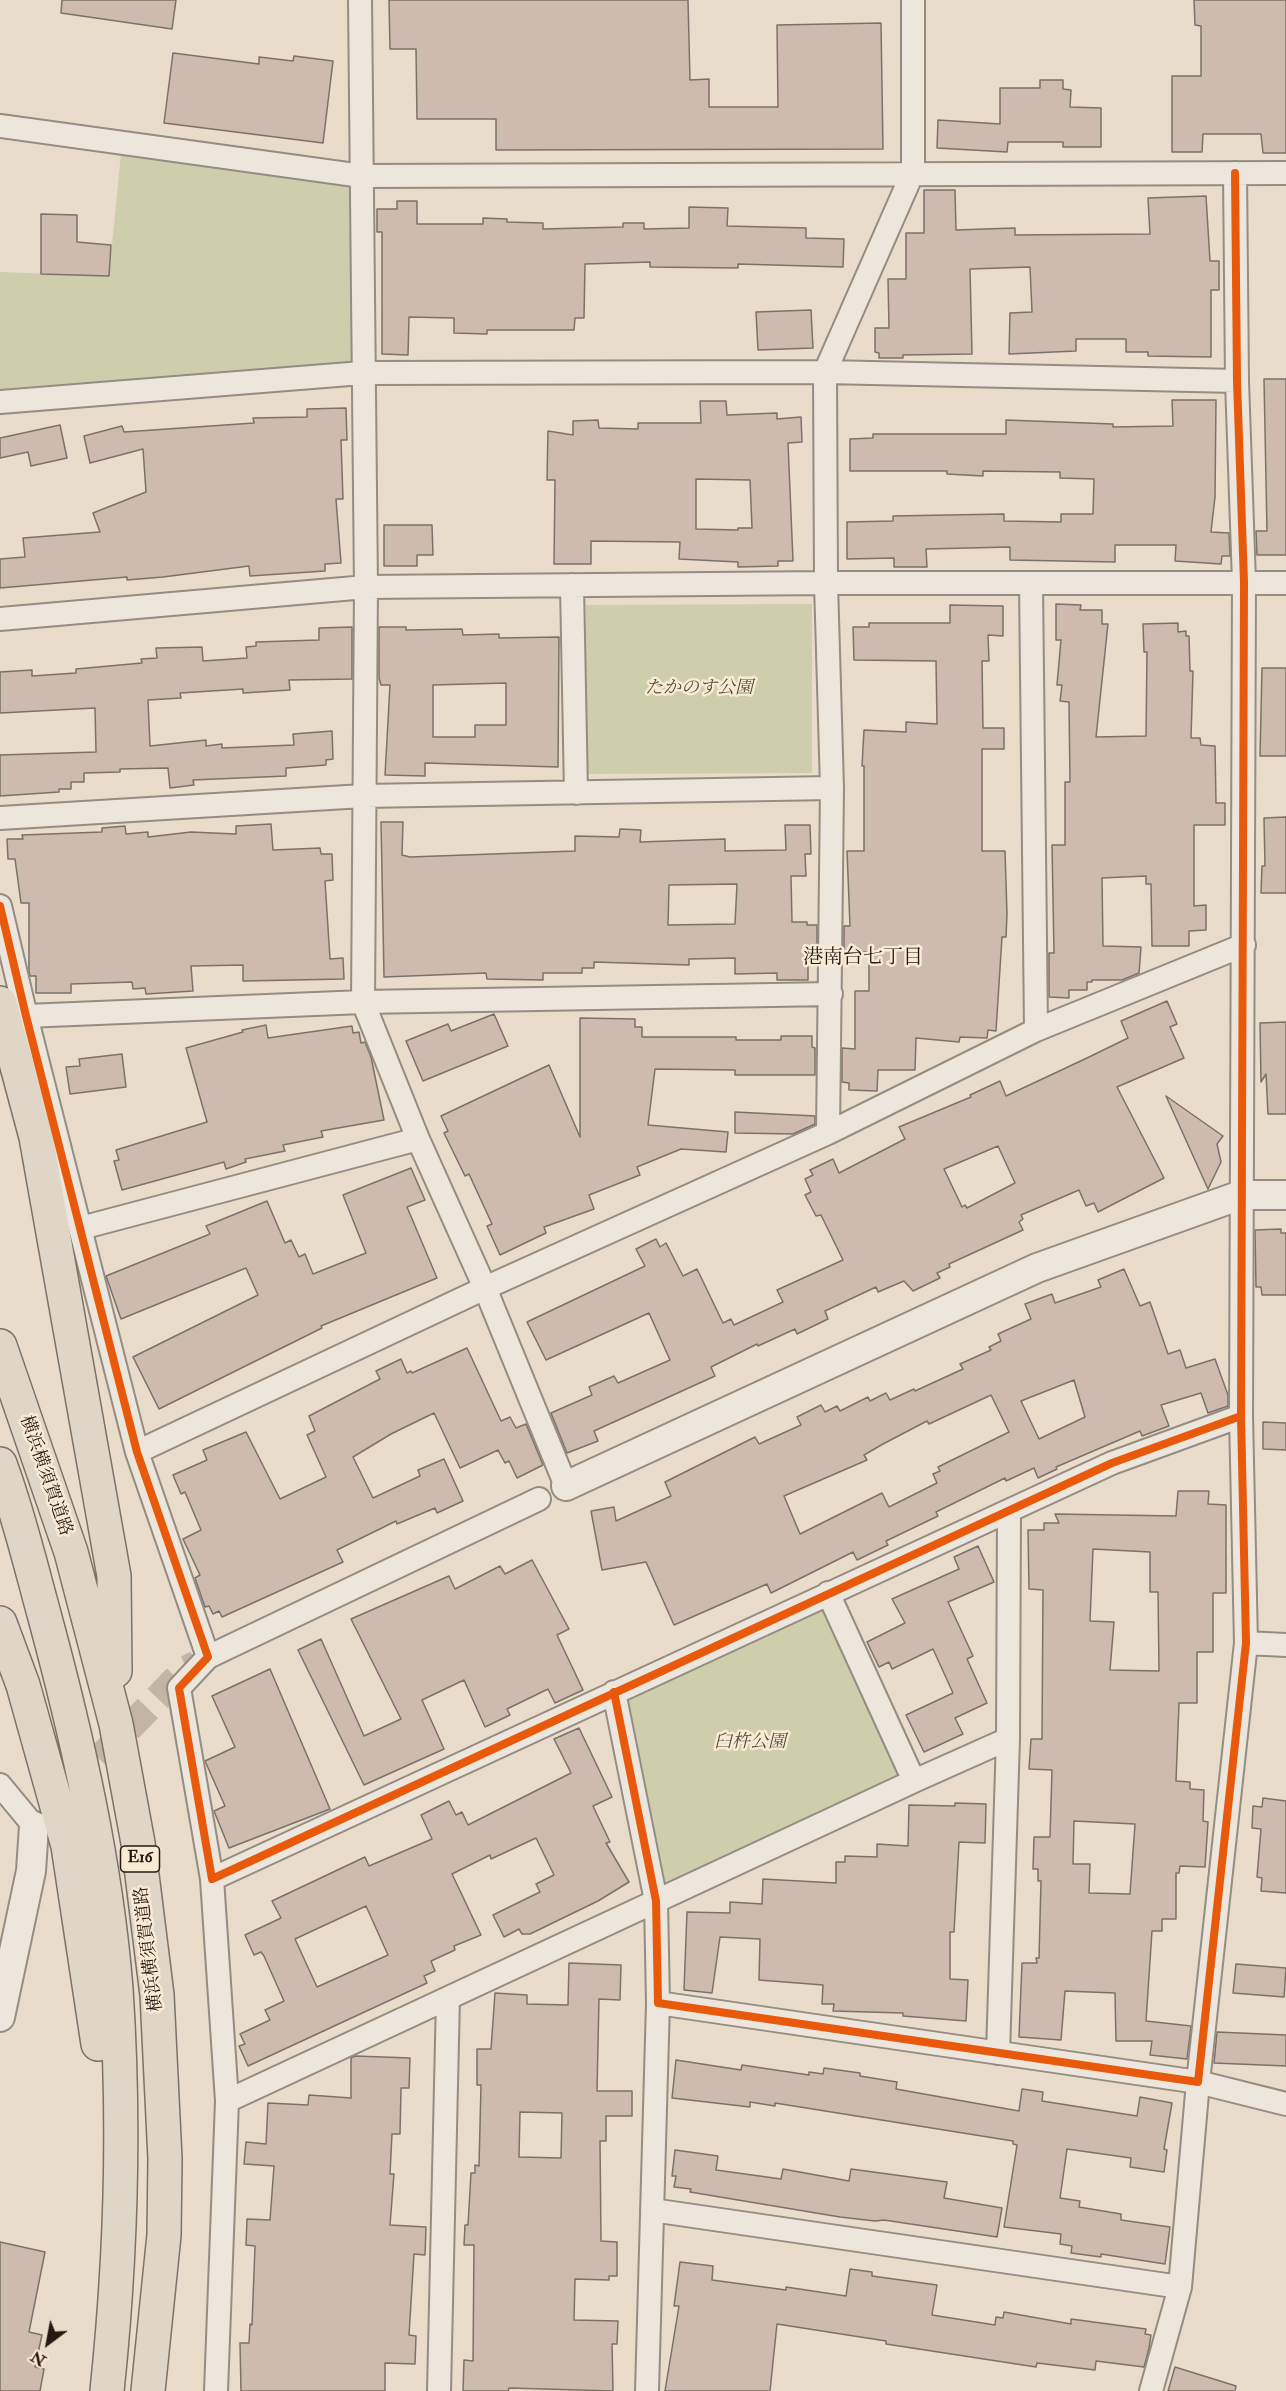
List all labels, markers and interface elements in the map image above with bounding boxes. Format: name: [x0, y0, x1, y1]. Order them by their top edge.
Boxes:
park label: たかのす公園: [645, 678, 753, 700]
district label: 港南台七丁目: [803, 947, 923, 971]
street label: 横浜横須賀道路: [14, 1413, 76, 1539]
park label: 臼杵公園: [714, 1732, 786, 1754]
road number: E16: [120, 1846, 160, 1872]
street label: 横浜横須賀道路: [132, 1885, 168, 2013]
north arrow: [18, 2313, 78, 2373]
text: N: [27, 2346, 50, 2371]

